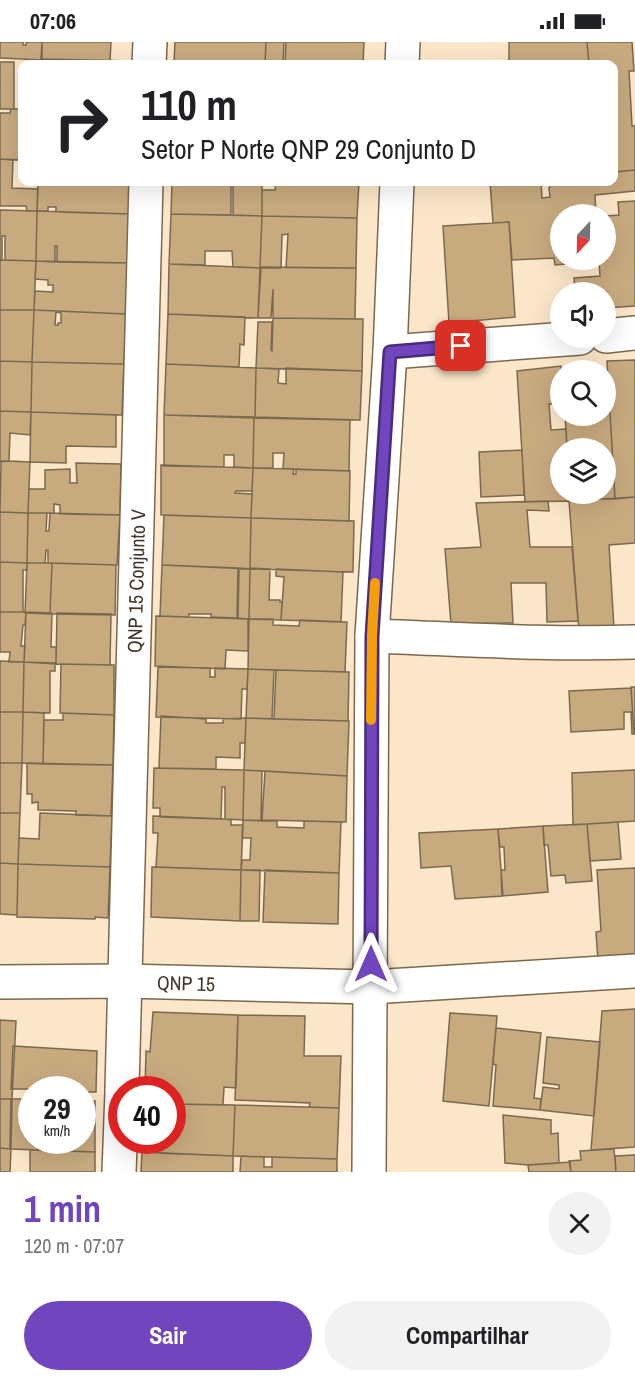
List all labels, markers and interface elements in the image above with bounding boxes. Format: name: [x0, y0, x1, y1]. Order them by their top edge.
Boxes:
text: 07:06: [30, 6, 76, 36]
text: 110 m: [141, 77, 237, 133]
icon: right: [42, 84, 120, 162]
text: Setor P Norte QNP 29 Conjunto D: [141, 131, 476, 167]
north arrow: [550, 204, 616, 270]
map controls: [550, 204, 616, 504]
button: sound: [550, 282, 616, 348]
pin: [435, 320, 486, 371]
icon: arrive: [444, 329, 477, 362]
button: search: [550, 360, 616, 426]
button: layers: [550, 438, 616, 504]
street label: QNP 15 Conjunto V: [120, 509, 151, 653]
position arrow: [339, 932, 403, 996]
street label: QNP 15: [157, 968, 215, 997]
speed limit sign: 40: [108, 1076, 186, 1154]
text: 29: [43, 1088, 71, 1128]
text: km/h: [44, 1120, 70, 1141]
text: 1 min: [24, 1185, 101, 1233]
button: close: [548, 1192, 611, 1255]
text: 120 m · 07:07: [24, 1232, 124, 1259]
button: Sair: [24, 1301, 312, 1370]
button: Compartilhar: [324, 1301, 611, 1370]

